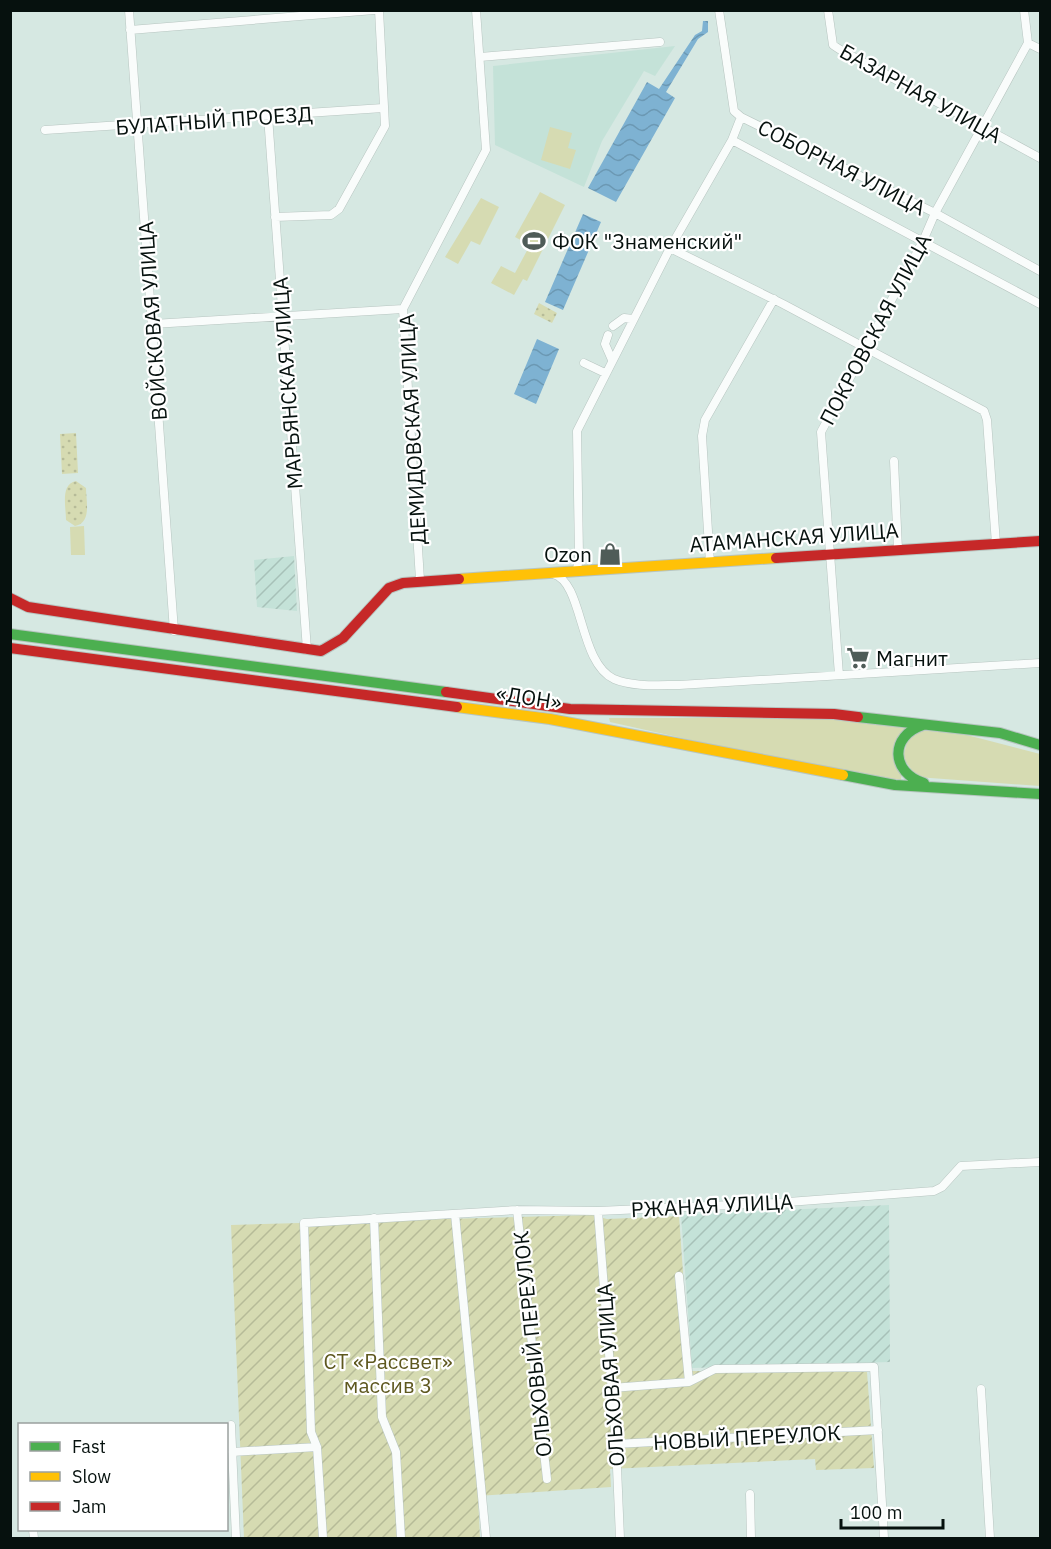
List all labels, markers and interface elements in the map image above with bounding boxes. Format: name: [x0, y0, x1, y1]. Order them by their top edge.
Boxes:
street label: БАЗАРНАЯ УЛИЦА: [835, 37, 1007, 149]
street label: БУЛАТНЫЙ ПРОЕЗД: [114, 99, 314, 141]
street label: СОБОРНАЯ УЛИЦА: [753, 113, 931, 221]
street label: ВОЙСКОВАЯ УЛИЦА: [131, 221, 173, 421]
place label: ФОК "Знаменский": [552, 227, 742, 255]
sports icon: ФОК "Знаменский": [521, 228, 547, 254]
street label: ПОКРОВСКАЯ УЛИЦА: [813, 228, 937, 430]
street label: МАРЬЯНСКАЯ УЛИЦА: [266, 276, 308, 490]
street label: ДЕМИДОВСКАЯ УЛИЦА: [392, 313, 432, 545]
street label: АТАМАНСКАЯ УЛИЦА: [688, 516, 900, 558]
place label: Ozon: [544, 540, 592, 568]
shop icon: Ozon: [597, 541, 623, 567]
place label: Магнит: [876, 644, 948, 672]
supermarket icon: Магнит: [845, 645, 871, 671]
street label: «ДОН»: [494, 678, 564, 716]
street label: РЖАНАЯ УЛИЦА: [630, 1187, 794, 1223]
street label: ОЛЬХОВЫЙ ПЕРЕУЛОК: [506, 1229, 558, 1458]
street label: ОЛЬХОВАЯ УЛИЦА: [590, 1282, 630, 1468]
park label: СТ «Рассвет» массив 3: [323, 1347, 453, 1399]
street label: НОВЫЙ ПЕРЕУЛОК: [652, 1418, 842, 1456]
legend: [18, 1423, 228, 1531]
text: Fast: [72, 1435, 106, 1458]
text: Slow: [72, 1465, 111, 1488]
scale bar: [841, 1492, 943, 1530]
text: Jam: [72, 1495, 107, 1518]
text: 100 m: [850, 1501, 902, 1524]

